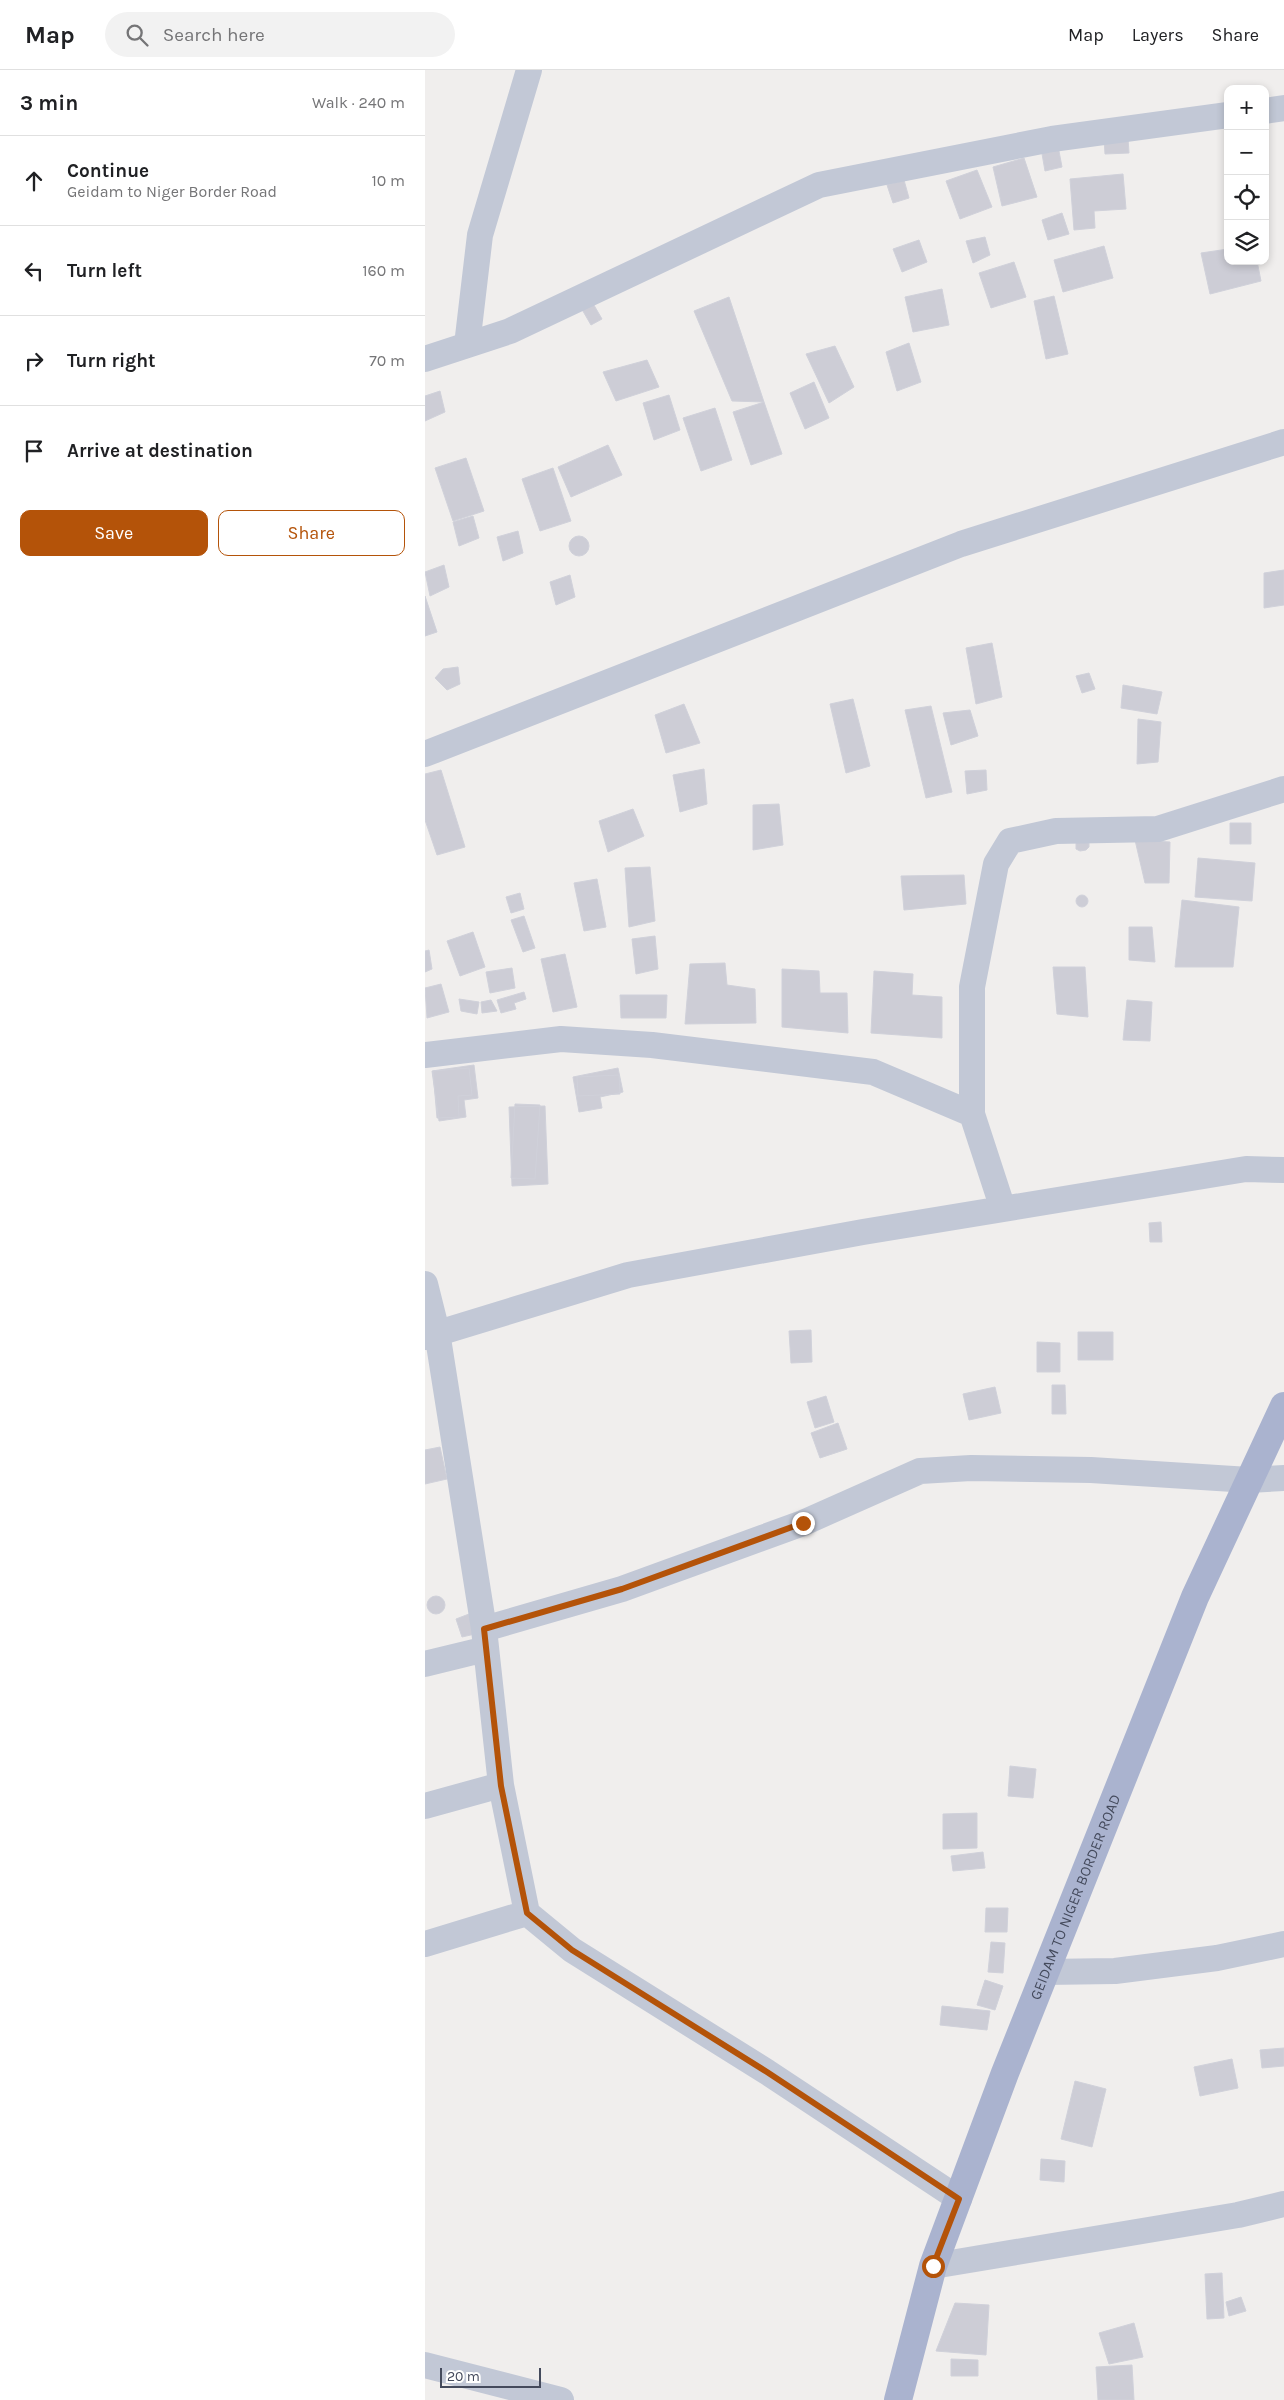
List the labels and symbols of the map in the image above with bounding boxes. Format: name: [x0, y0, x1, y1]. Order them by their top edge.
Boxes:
route end: [792, 1512, 815, 1535]
street label: GEIDAM TO NIGER BORDER ROAD: [1026, 1792, 1124, 2002]
route start: [922, 2255, 945, 2278]
scale bar: [440, 2365, 541, 2388]

